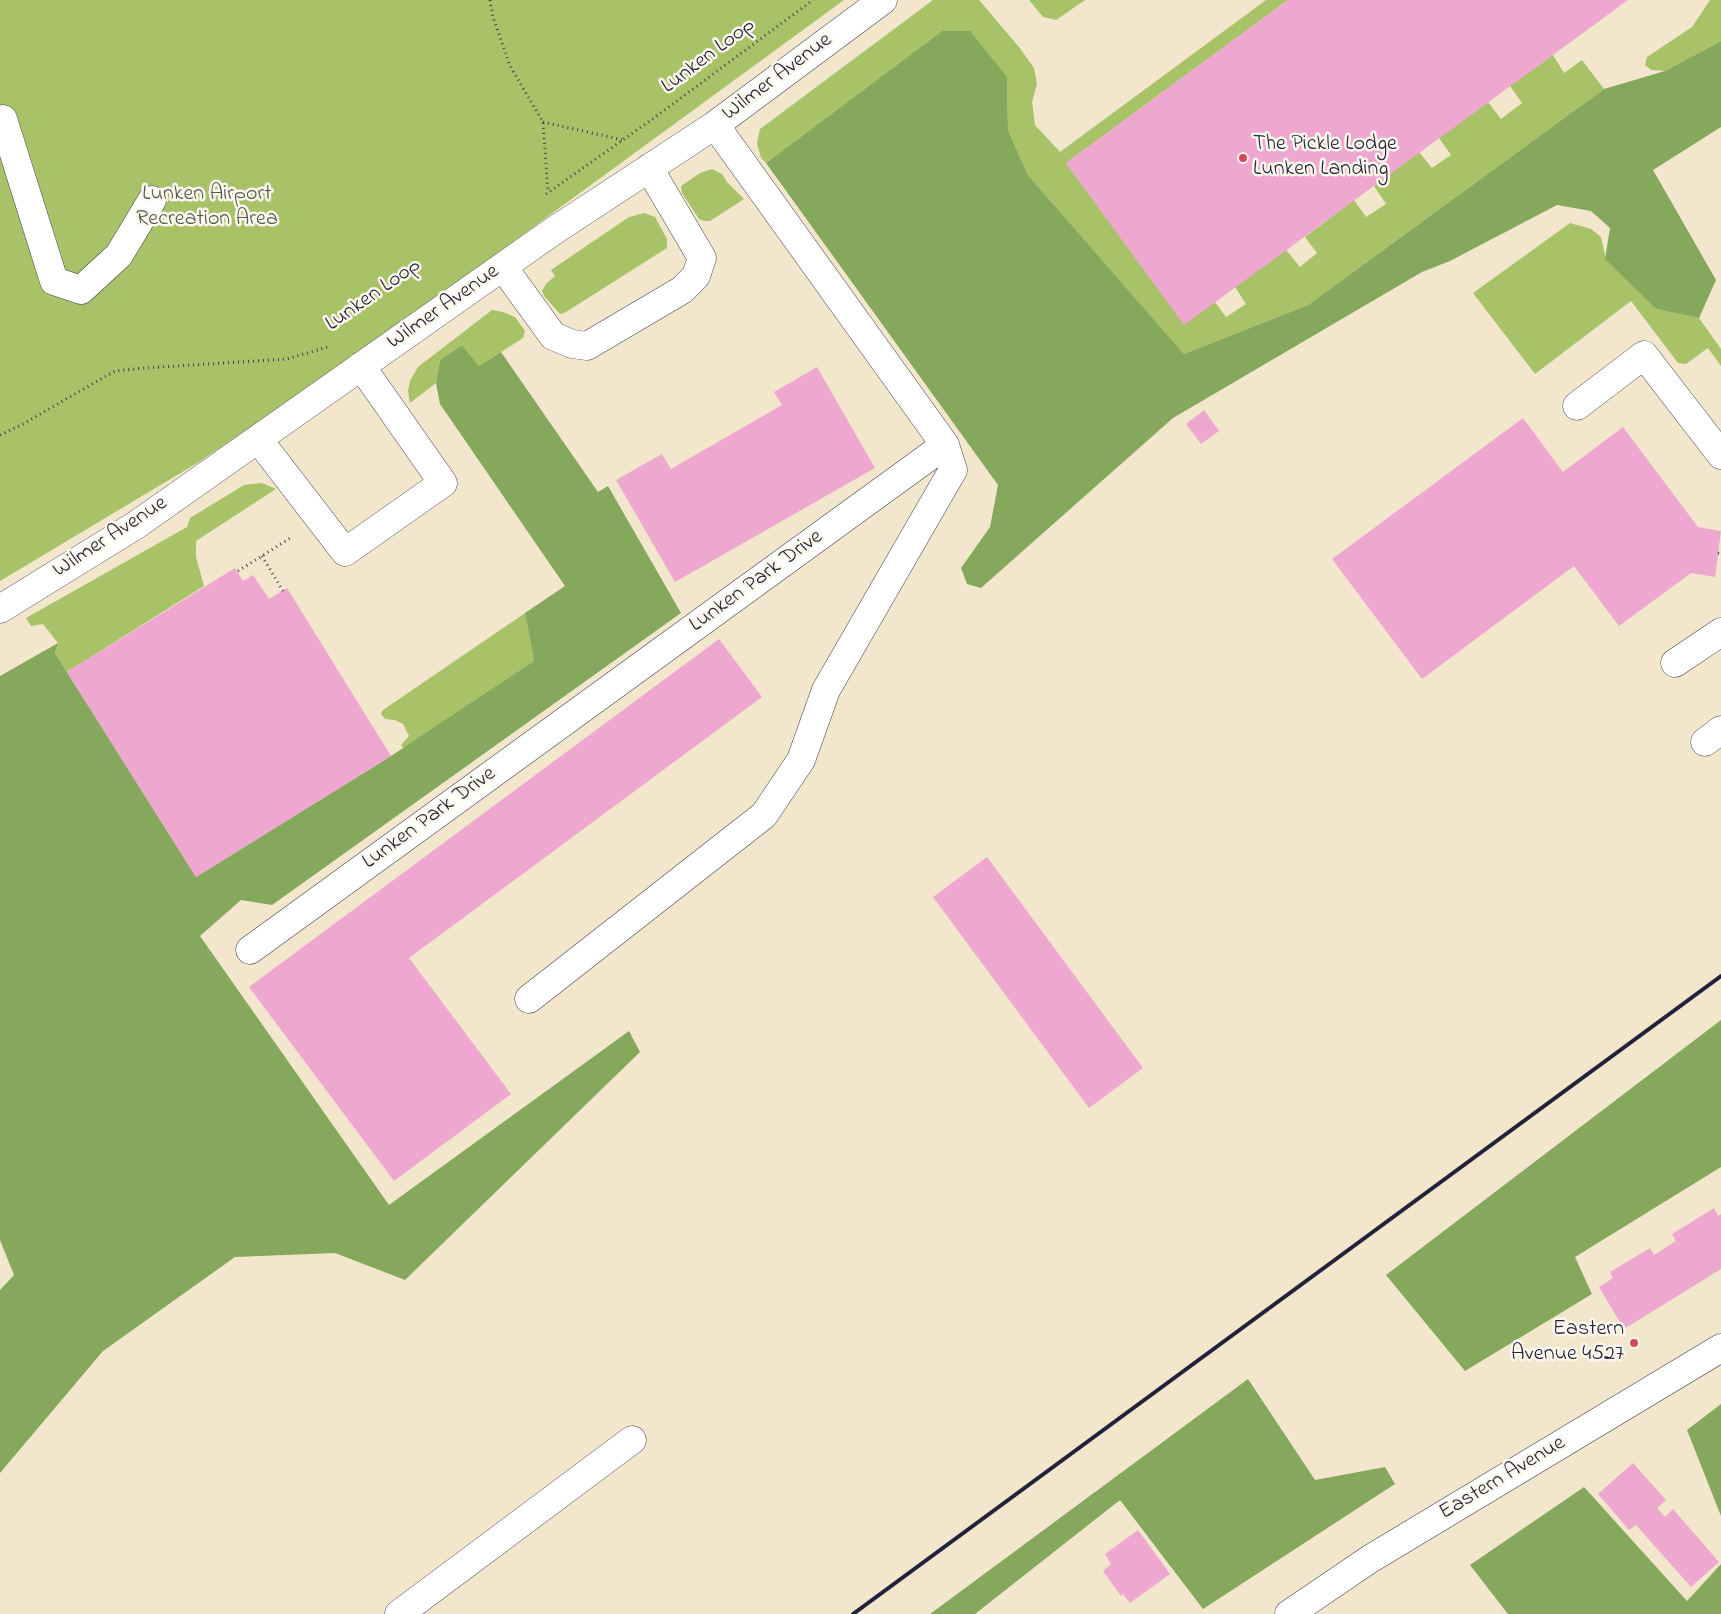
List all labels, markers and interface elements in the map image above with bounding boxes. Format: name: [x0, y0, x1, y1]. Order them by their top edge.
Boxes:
street label: Lunken Loop: [657, 13, 761, 101]
street label: Wilmer Avenue: [718, 28, 838, 128]
place label: The Pickle Lodge Lunken Landing: [1253, 132, 1397, 184]
marker: The Pickle Lodge Lunken Landing: [1237, 152, 1249, 164]
park label: Lunken Airport Recreation Area: [136, 182, 278, 234]
street label: Lunken Loop: [321, 254, 427, 338]
street label: Wilmer Avenue: [383, 260, 505, 356]
street label: Wilmer Avenue: [49, 491, 173, 585]
street label: Lunken Park Drive: [685, 525, 829, 639]
street label: Lunken Park Drive: [358, 762, 502, 876]
place label: Eastern Avenue 4527: [1511, 1317, 1624, 1368]
marker: Eastern Avenue 4527: [1628, 1337, 1640, 1349]
street label: Eastern Avenue: [1435, 1431, 1571, 1527]

